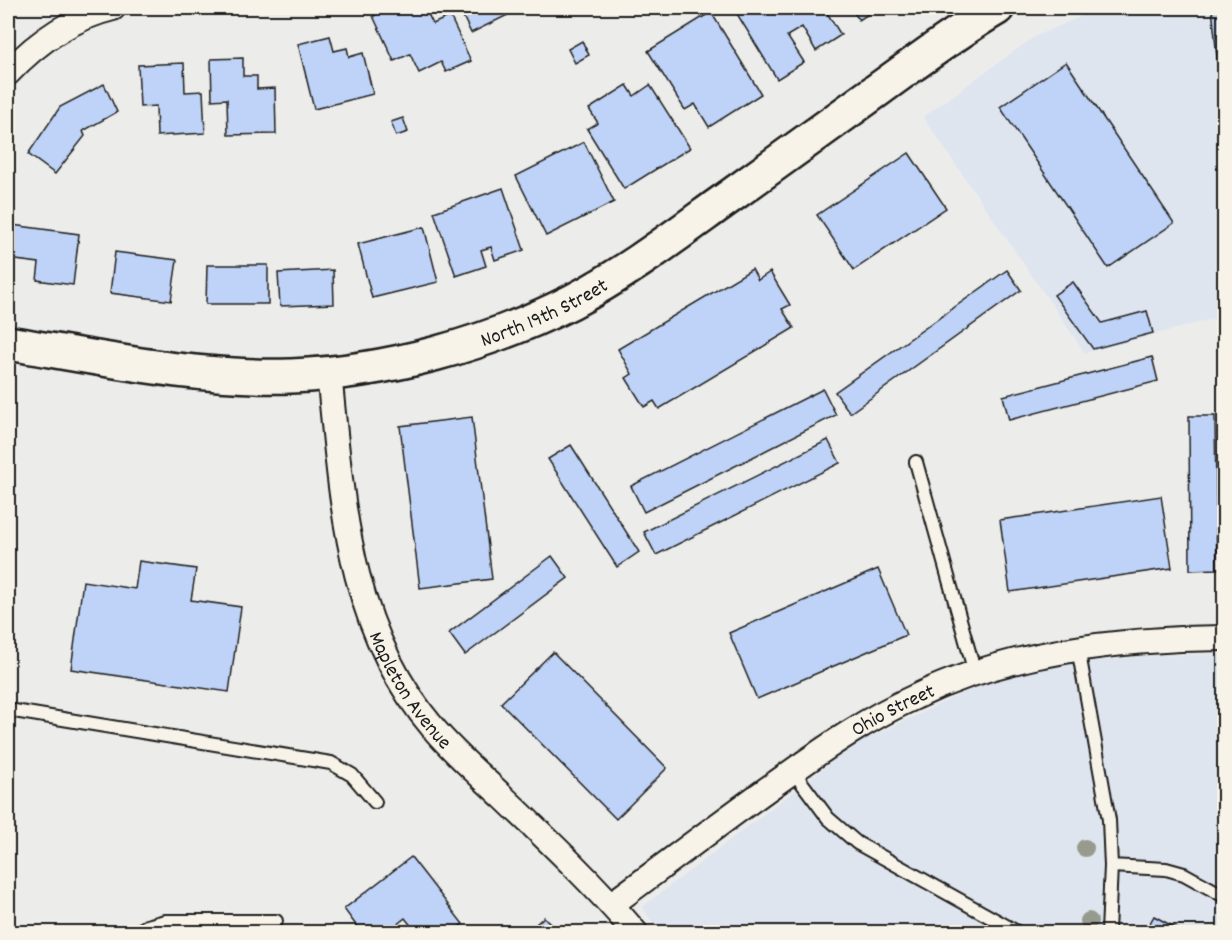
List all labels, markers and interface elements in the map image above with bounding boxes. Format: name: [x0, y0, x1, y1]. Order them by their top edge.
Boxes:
street label: North 19th Street: [477, 272, 615, 357]
street label: Mapleton Avenue: [359, 628, 457, 758]
street label: Ohio Street: [846, 678, 941, 746]

